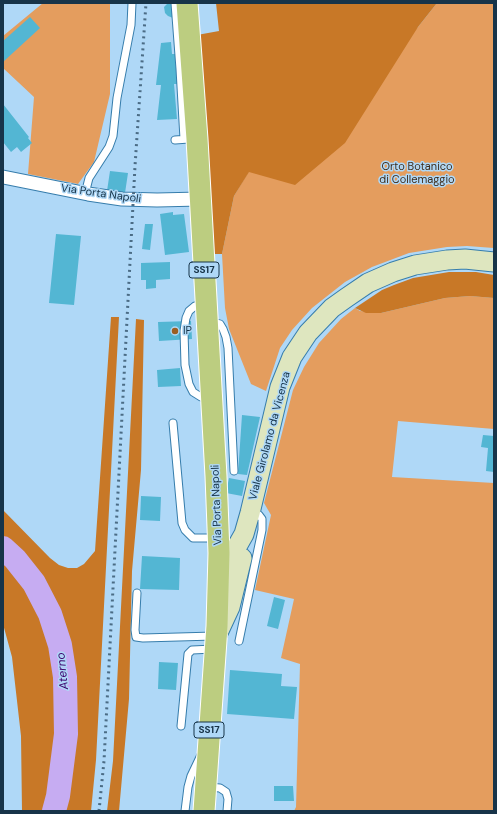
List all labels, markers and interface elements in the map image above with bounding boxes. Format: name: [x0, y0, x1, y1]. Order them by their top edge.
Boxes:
park label: Orto Botanico di Collemaggio: [379, 160, 455, 186]
street label: Via Porta Napoli: [60, 182, 142, 206]
road number: SS17: [189, 262, 219, 278]
place label: IP: [183, 324, 192, 338]
marker: IP: [170, 326, 180, 336]
street label: Viale Girolamo da Vicenza: [246, 370, 294, 502]
street label: Via Porta Napoli: [209, 464, 225, 546]
water label: Aterno: [54, 652, 72, 690]
road number: SS17: [194, 722, 224, 738]

